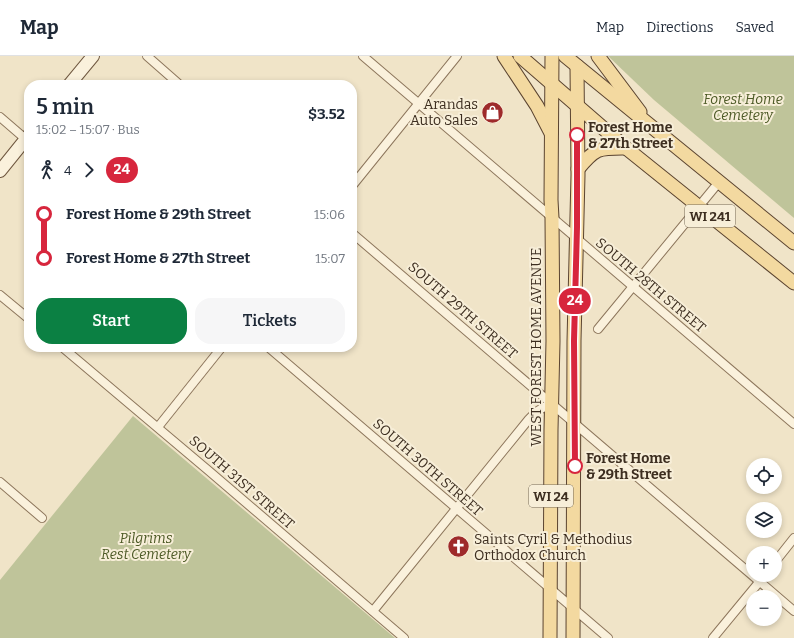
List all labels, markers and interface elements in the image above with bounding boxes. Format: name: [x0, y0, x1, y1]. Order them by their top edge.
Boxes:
text: Map: [20, 16, 59, 39]
text: Map: [596, 19, 624, 36]
text: Directions: [646, 19, 714, 36]
text: Saved: [736, 19, 774, 36]
park label: Forest Home Cemetery: [703, 91, 783, 124]
text: 5 min: [36, 93, 94, 120]
place label: Arandas Auto Sales: [410, 96, 478, 129]
shop icon: Arandas Auto Sales: [480, 99, 506, 125]
text: $3.52: [308, 105, 345, 123]
place label: Forest Home & 27th Street: [588, 119, 674, 152]
text: 15:02 – 15:07 · Bus: [36, 122, 140, 137]
marker: Forest Home & 27th Street: [569, 127, 585, 143]
icon: walk: [36, 159, 58, 181]
icon: forward: [78, 159, 100, 181]
text: 24: [114, 161, 130, 178]
text: 4: [64, 163, 72, 178]
text: Forest Home & 29th Street: [66, 205, 251, 223]
road number: WI 241: [685, 205, 735, 227]
text: 15:06: [314, 207, 345, 222]
street label: SOUTH 28TH STREET: [592, 234, 709, 336]
street label: WEST FOREST HOME AVENUE: [528, 248, 545, 446]
text: Forest Home & 27th Street: [66, 249, 250, 267]
text: 15:07: [315, 251, 345, 266]
street label: SOUTH 29TH STREET: [405, 258, 521, 362]
line badge: 24: [557, 288, 593, 314]
text: 24: [567, 292, 583, 309]
button: Start: [36, 298, 187, 344]
button: Tickets: [195, 298, 345, 344]
street label: SOUTH 30TH STREET: [369, 415, 486, 520]
street label: SOUTH 31ST STREET: [186, 432, 298, 533]
place label: Forest Home & 29th Street: [586, 450, 672, 483]
marker: Forest Home & 29th Street: [567, 458, 583, 474]
map controls: [746, 458, 782, 626]
button: locate: [746, 458, 782, 494]
road number: WI 24: [529, 485, 573, 507]
button: layers: [746, 502, 782, 538]
park label: Pilgrims Rest Cemetery: [101, 530, 192, 563]
place label: Saints Cyril & Methodius Orthodox Church: [474, 531, 632, 564]
church icon: Saints Cyril & Methodius Orthodox Church: [445, 534, 471, 560]
button: +: [746, 546, 782, 582]
button: −: [746, 590, 782, 626]

